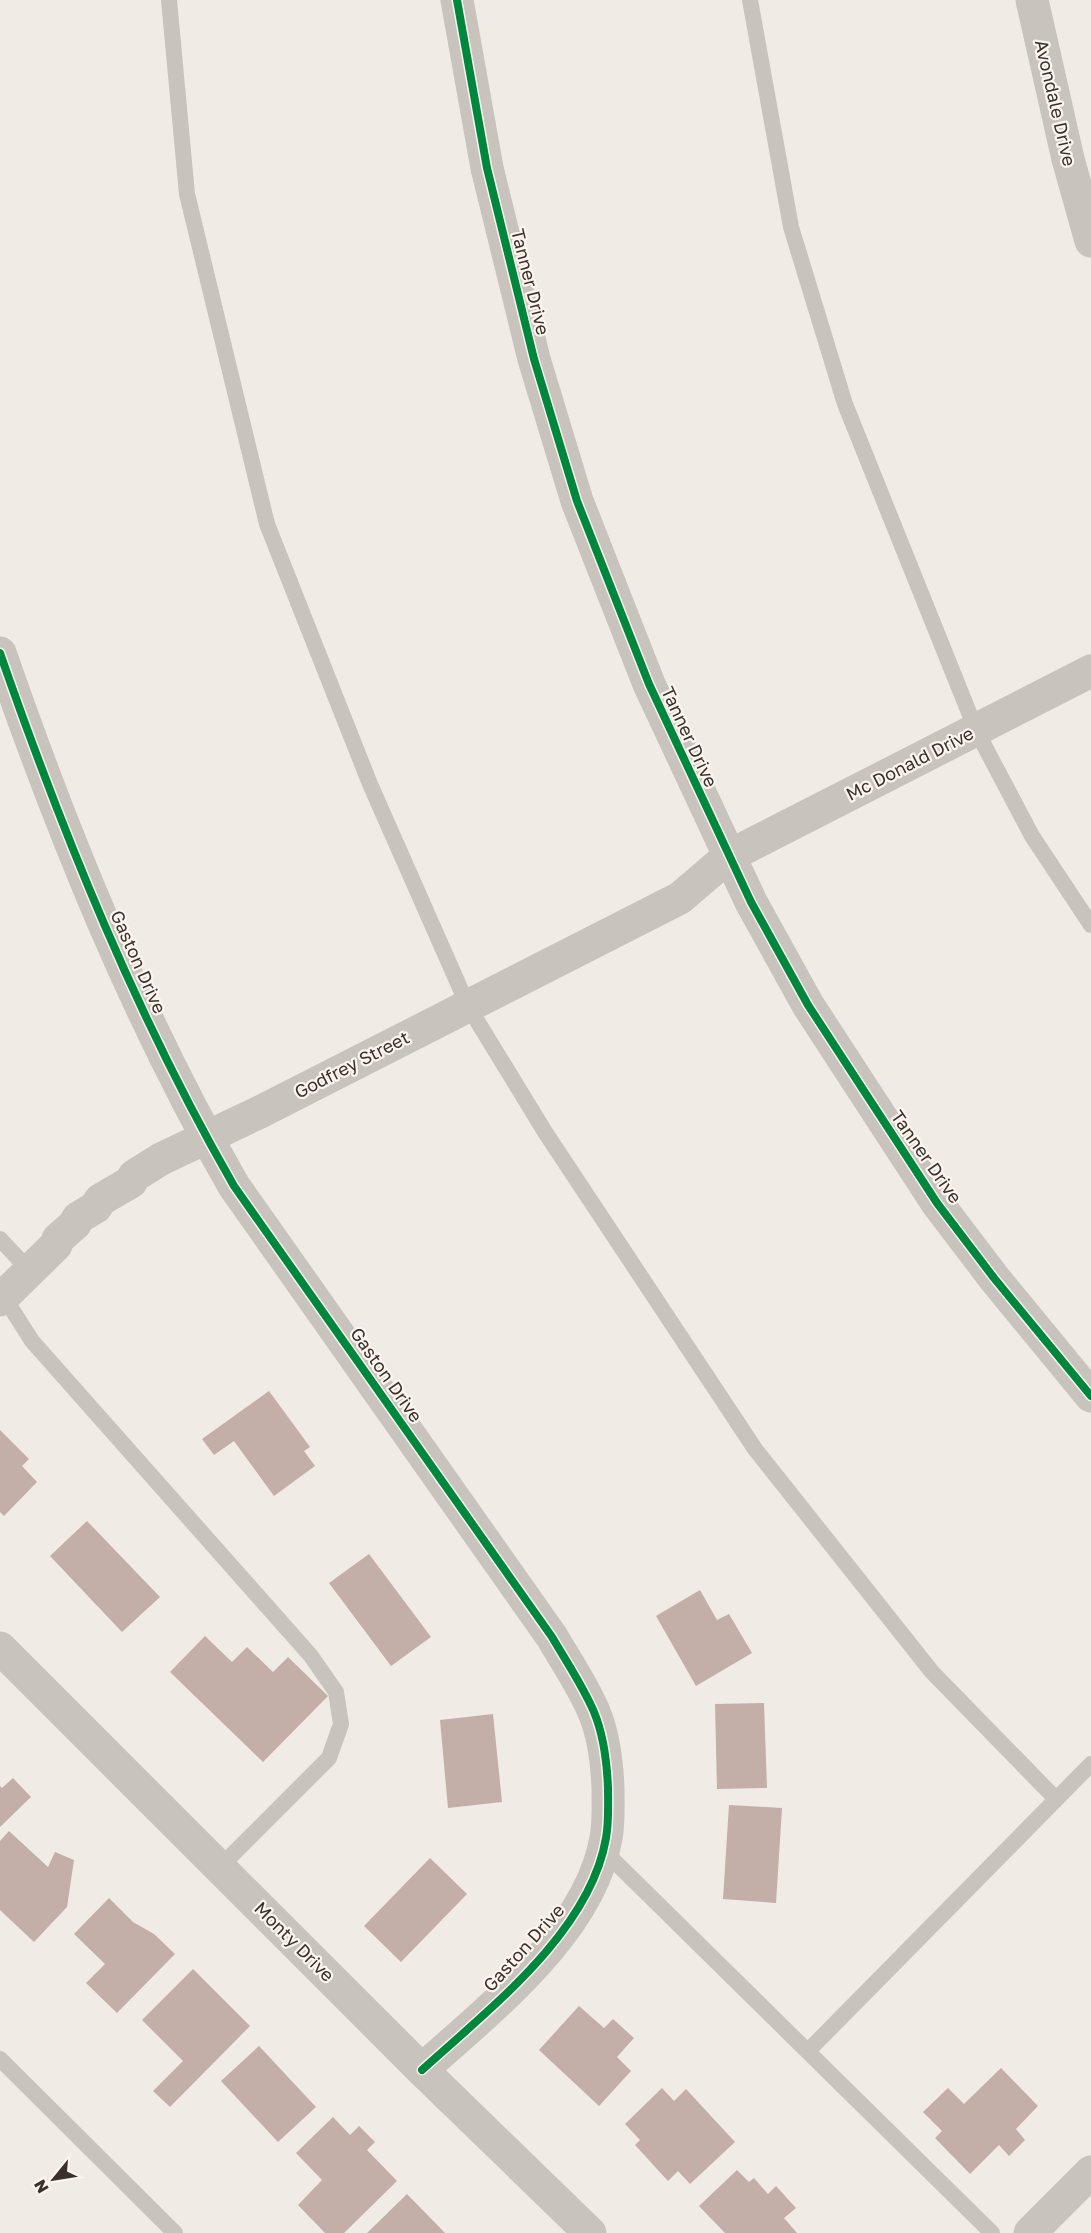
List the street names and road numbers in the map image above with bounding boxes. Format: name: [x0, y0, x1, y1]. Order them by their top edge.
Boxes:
street label: Avondale Drive: [1031, 37, 1081, 168]
street label: Tanner Drive: [507, 226, 555, 337]
street label: Tanner Drive: [657, 683, 723, 790]
street label: Mc Donald Drive: [842, 721, 977, 805]
street label: Gaston Drive: [106, 907, 171, 1017]
street label: Godfrey Street: [290, 1026, 413, 1102]
street label: Tanner Drive: [887, 1106, 967, 1207]
street label: Gaston Drive: [346, 1323, 428, 1426]
street label: Monty Drive: [250, 1897, 339, 1986]
street label: Gaston Drive: [478, 1899, 568, 1996]

